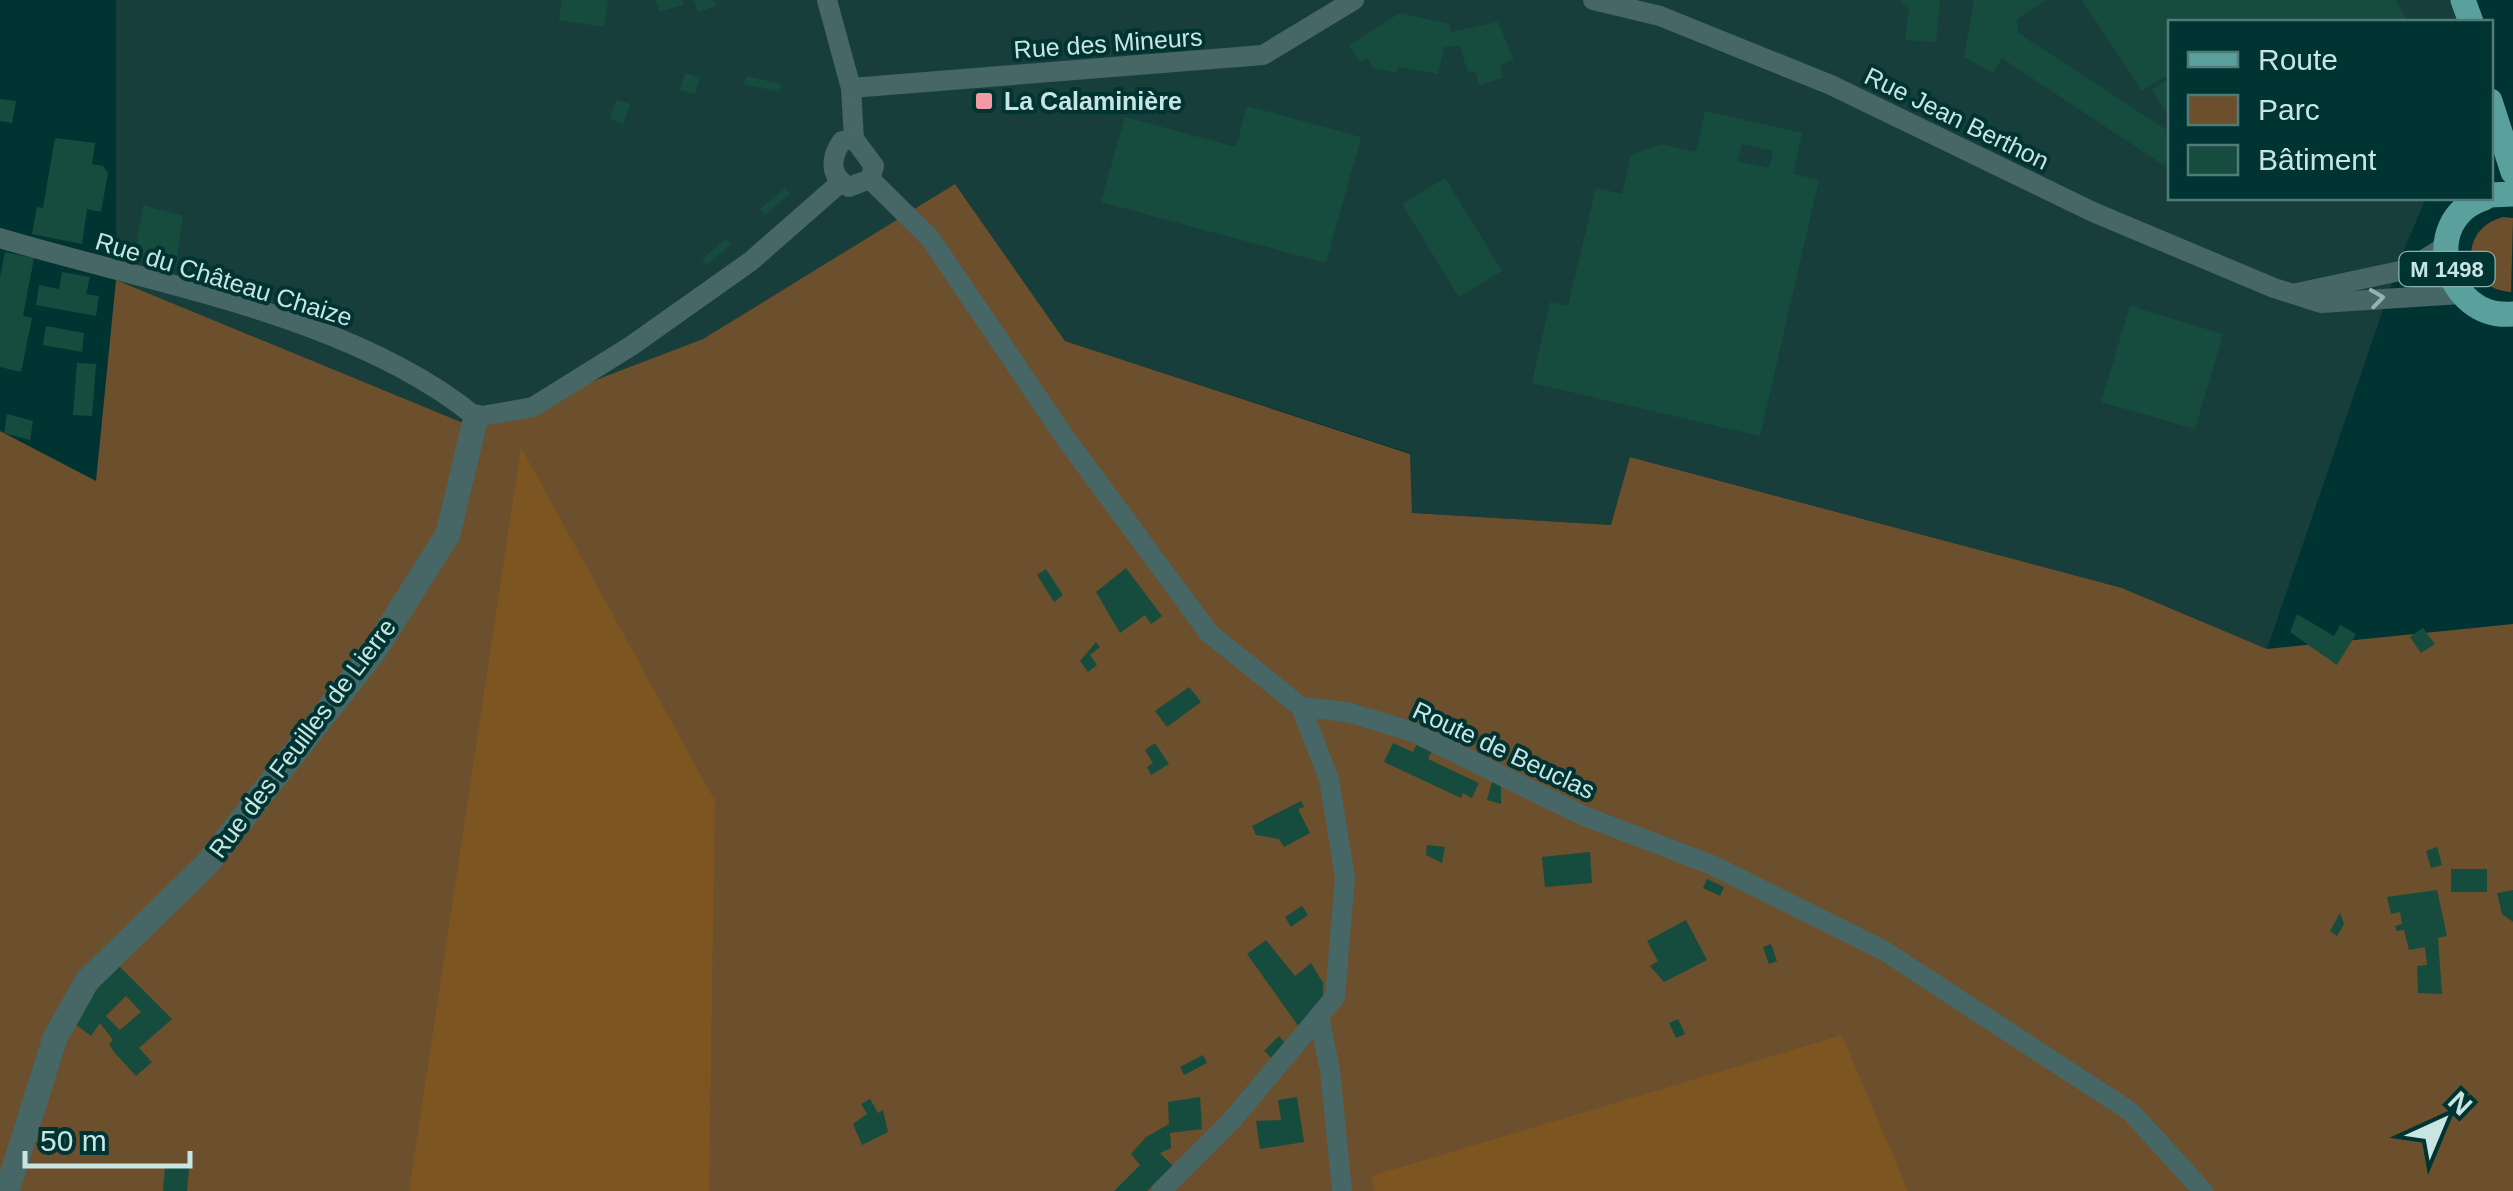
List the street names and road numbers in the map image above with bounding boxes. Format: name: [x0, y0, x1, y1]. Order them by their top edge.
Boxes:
street label: Rue des Mineurs: [1013, 22, 1203, 64]
street label: Rue Jean Berthon: [1860, 61, 2054, 175]
street label: Rue du Château Chaize: [92, 227, 356, 331]
road number: M 1498: [2400, 252, 2494, 286]
street label: Rue des Feuilles de Lierre: [203, 613, 401, 863]
street label: Route de Beuclas: [1409, 696, 1599, 804]

